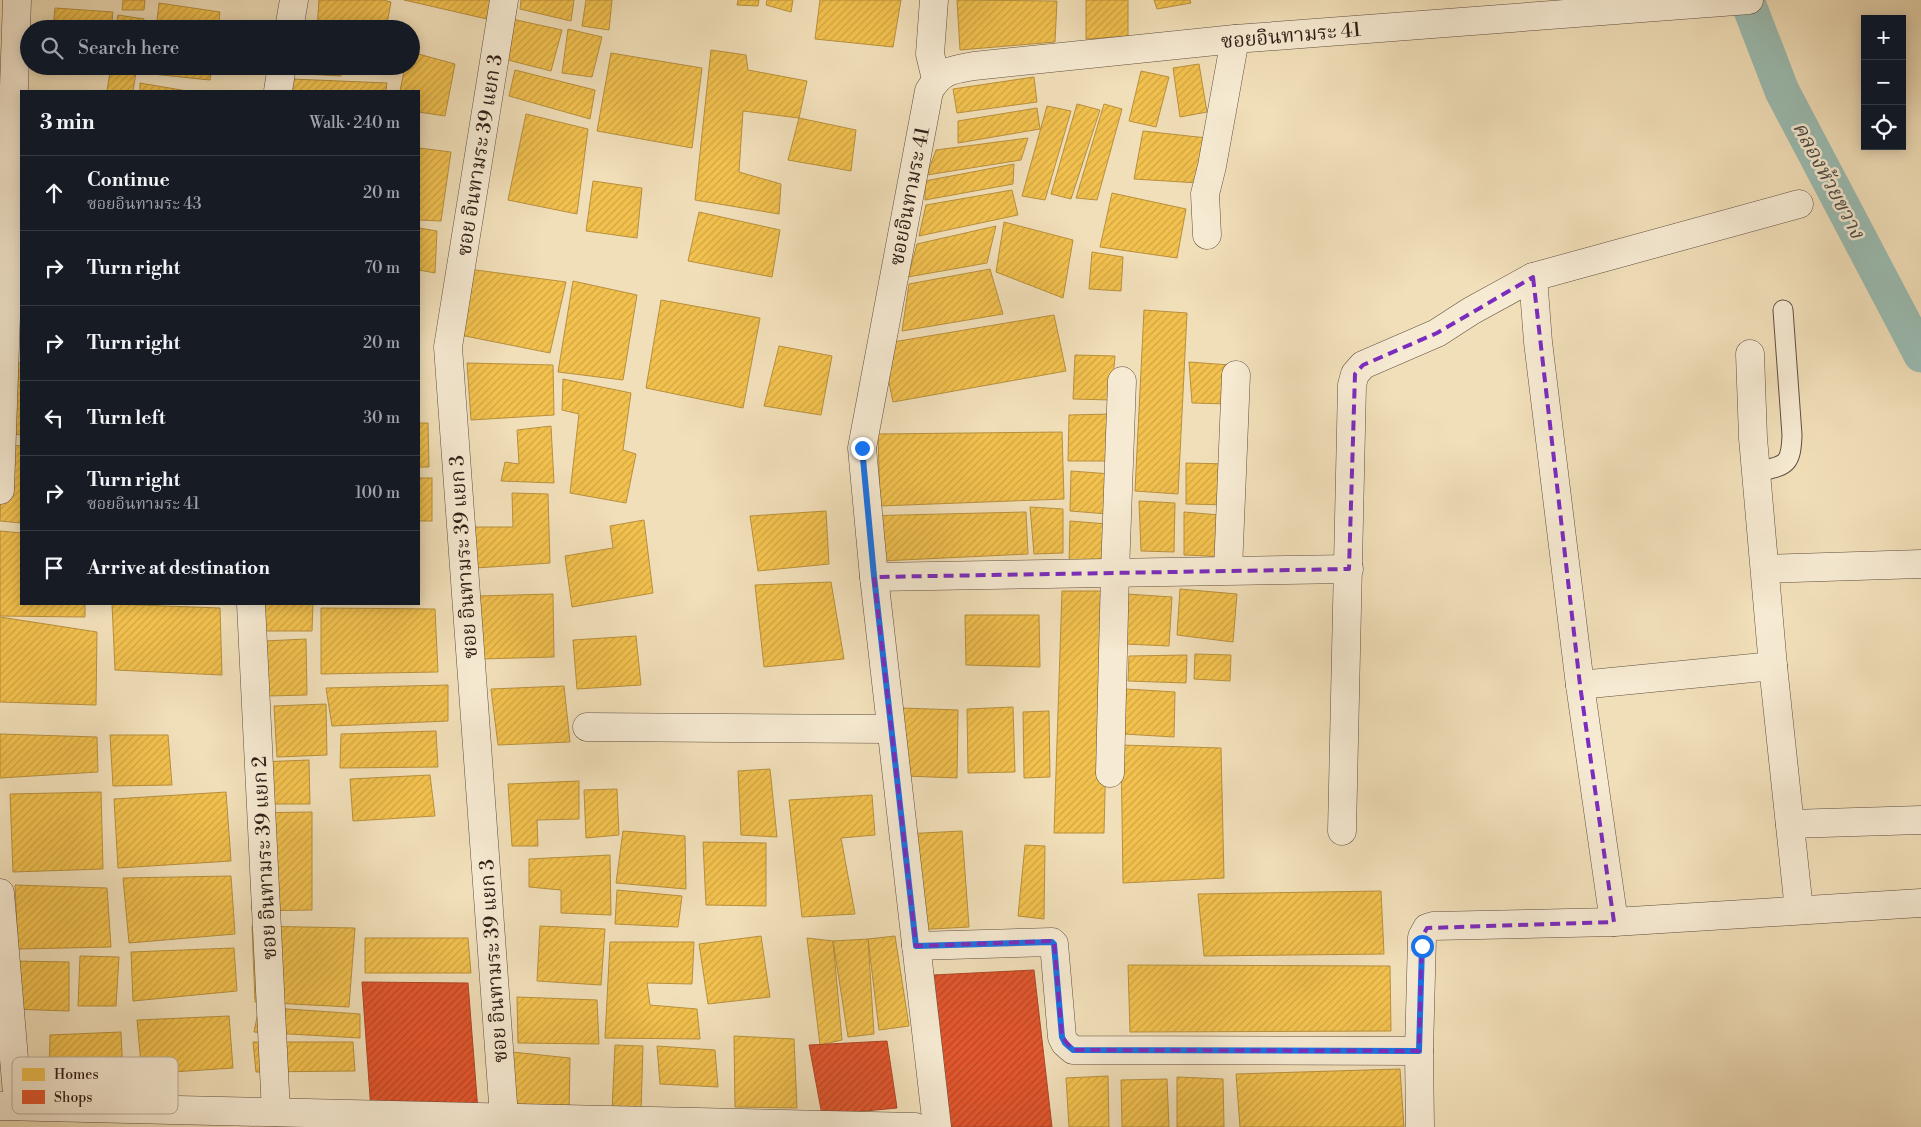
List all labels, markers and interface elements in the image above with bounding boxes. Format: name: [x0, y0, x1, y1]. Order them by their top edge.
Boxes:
map controls: [1861, 15, 1906, 150]
button: +: [1861, 15, 1906, 60]
street label: ซอยอินทามระ 41: [1220, 18, 1363, 55]
search box: [20, 20, 420, 75]
icon: search: [38, 34, 66, 62]
text: Search here: [78, 36, 179, 60]
street label: ซอย อินทามระ 39 แยก 3: [452, 53, 509, 258]
button: −: [1861, 60, 1906, 105]
button: locate: [1861, 105, 1906, 150]
text: 3 min: [40, 110, 95, 136]
text: Walk · 240 m: [309, 113, 400, 133]
water label: คลองห้วยขวาง: [1786, 118, 1871, 245]
street label: ซอยอินทามระ 41: [885, 124, 936, 268]
text: Continue: [87, 168, 170, 192]
icon: ahead: [40, 179, 68, 207]
text: 20 m: [363, 183, 400, 203]
text: ซอยอินทามระ 43: [87, 194, 201, 214]
icon: right: [40, 254, 68, 282]
text: Turn right: [87, 256, 180, 280]
text: 70 m: [364, 258, 400, 278]
icon: right: [40, 329, 68, 357]
text: Turn right: [87, 331, 180, 355]
text: 20 m: [363, 333, 400, 353]
icon: left: [40, 404, 68, 432]
text: Turn left: [87, 406, 166, 430]
text: 30 m: [363, 408, 400, 428]
route end: [851, 437, 874, 460]
street label: ซอย อินทามระ 39 แยก 3: [445, 454, 484, 659]
text: Turn right: [87, 468, 180, 492]
icon: right: [40, 479, 68, 507]
text: 100 m: [355, 483, 400, 503]
text: ซอยอินทามระ 41: [87, 494, 200, 514]
icon: arrive: [40, 554, 68, 582]
text: Arrive at destination: [87, 556, 270, 580]
street label: ซอย อินทามระ 39 แยก 2: [248, 755, 283, 961]
street label: ซอย อินทามระ 39 แยก 3: [475, 858, 514, 1063]
route start: [1411, 935, 1434, 958]
legend: [12, 1057, 178, 1114]
text: Homes: [54, 1066, 99, 1084]
text: Shops: [54, 1089, 92, 1107]

